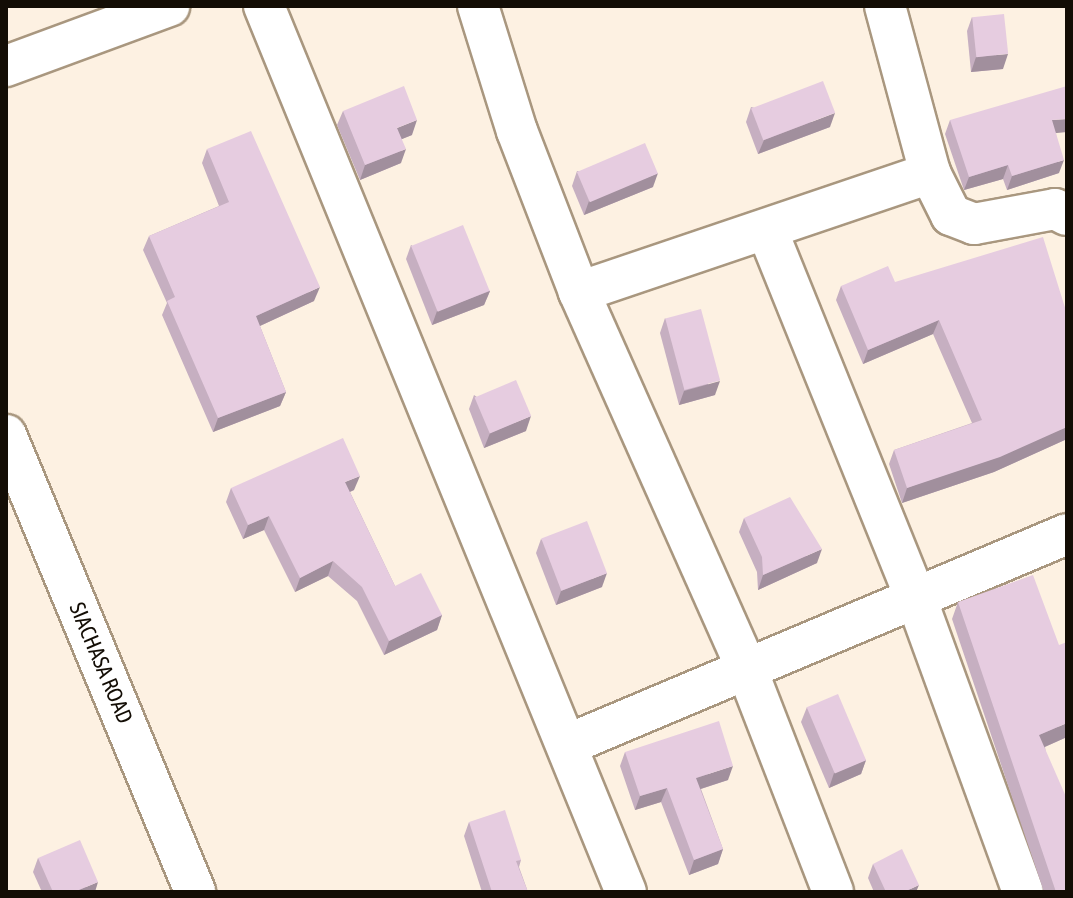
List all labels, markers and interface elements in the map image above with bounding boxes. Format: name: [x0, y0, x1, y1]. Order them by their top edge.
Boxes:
street label: SIACHASA ROAD: [64, 599, 138, 727]

